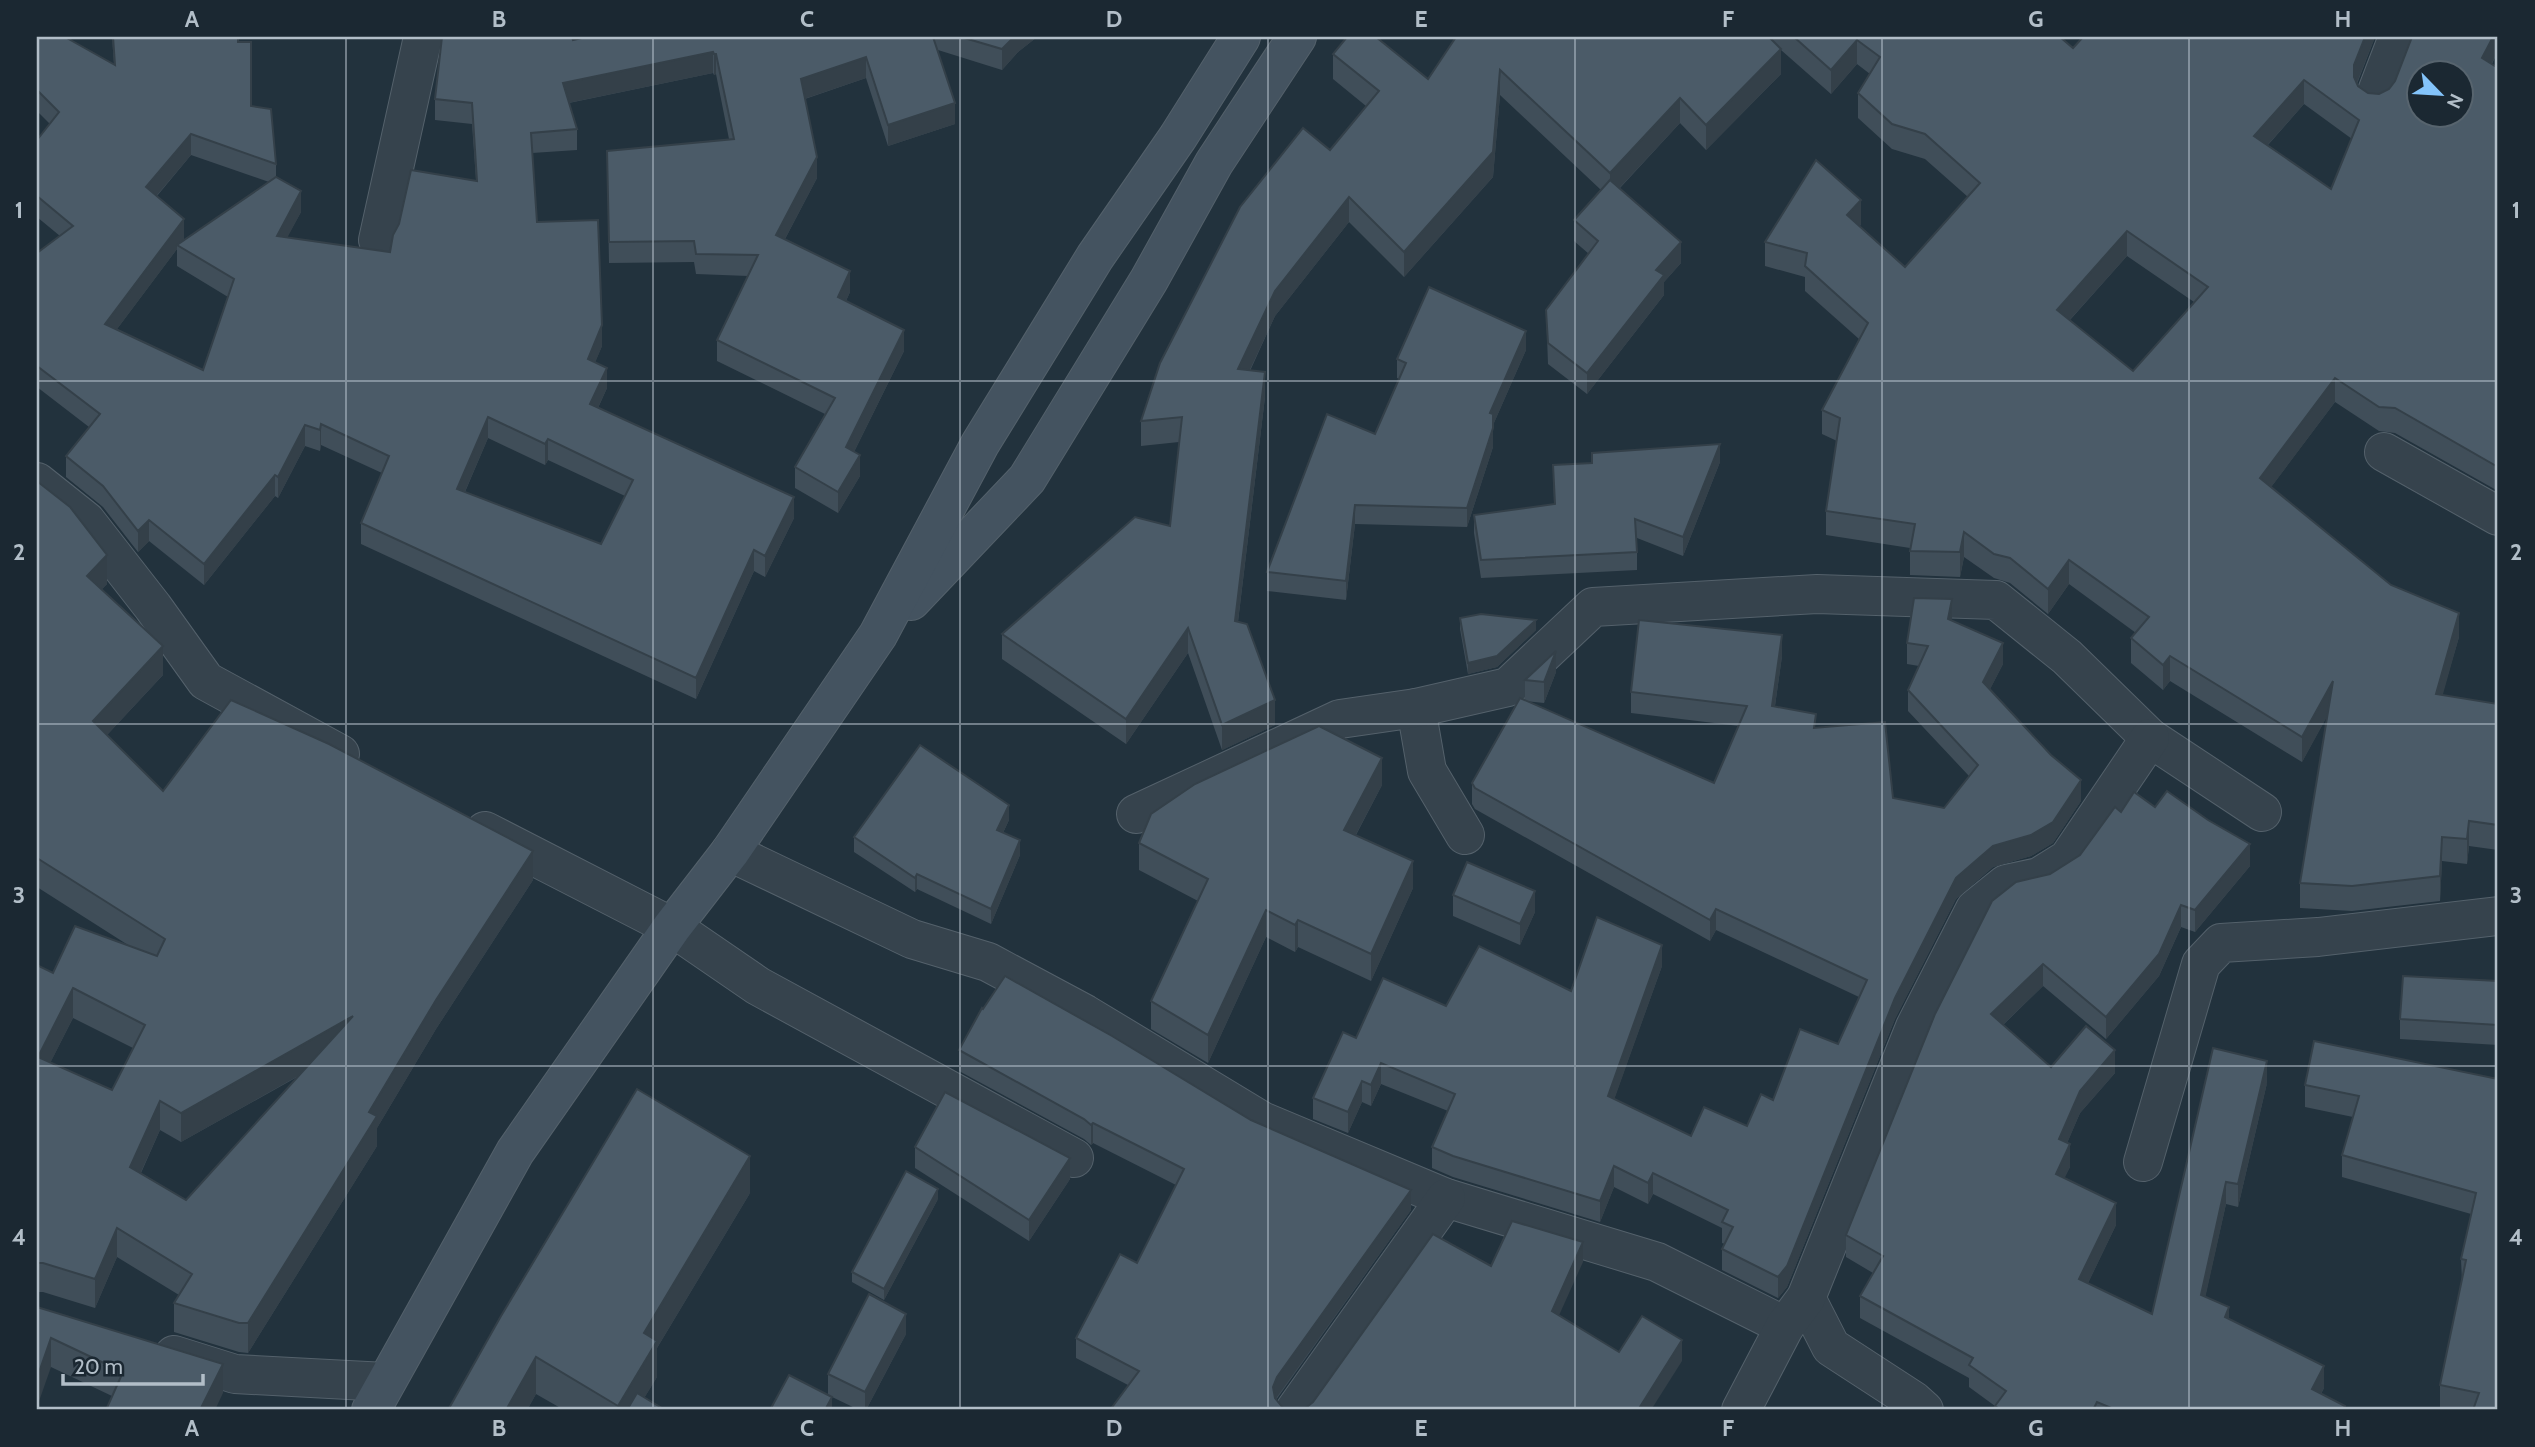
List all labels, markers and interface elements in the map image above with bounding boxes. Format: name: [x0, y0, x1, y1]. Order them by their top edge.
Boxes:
text: A: [185, 5, 200, 33]
text: B: [492, 5, 506, 33]
text: C: [800, 5, 814, 33]
text: D: [1106, 5, 1122, 33]
text: E: [1414, 5, 1428, 33]
text: F: [1722, 5, 1734, 33]
text: G: [2028, 5, 2044, 33]
text: H: [2335, 5, 2351, 33]
north arrow: [2406, 60, 2476, 130]
text: N: [2442, 90, 2468, 112]
text: 1: [15, 196, 23, 224]
text: 1: [2512, 196, 2520, 224]
text: 2: [13, 538, 25, 566]
text: 2: [2510, 538, 2522, 566]
text: 3: [13, 881, 25, 909]
text: 3: [2510, 881, 2522, 909]
text: 4: [12, 1223, 26, 1251]
text: 4: [2509, 1223, 2523, 1251]
scale bar: [63, 1342, 203, 1386]
text: 20 m: [74, 1354, 123, 1379]
text: A: [185, 1414, 200, 1442]
text: B: [492, 1414, 506, 1442]
text: C: [800, 1414, 814, 1442]
text: D: [1106, 1414, 1122, 1442]
text: E: [1414, 1414, 1428, 1442]
text: F: [1722, 1414, 1734, 1442]
text: G: [2028, 1414, 2044, 1442]
text: H: [2335, 1414, 2351, 1442]

